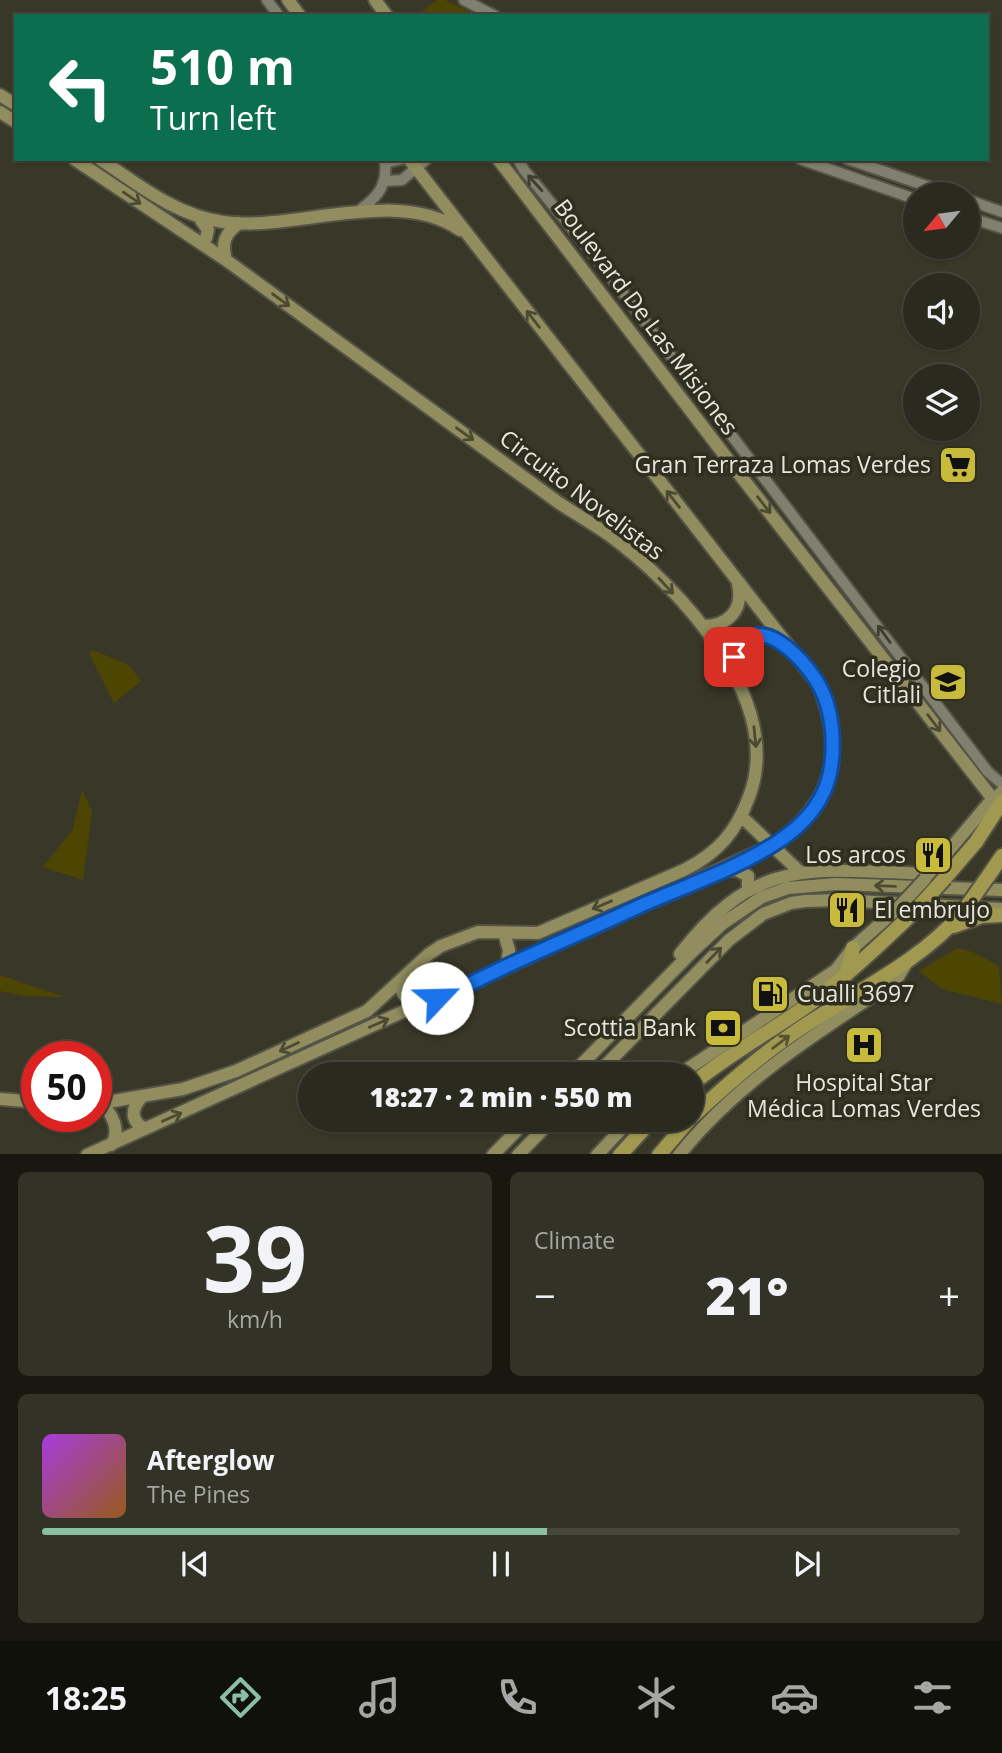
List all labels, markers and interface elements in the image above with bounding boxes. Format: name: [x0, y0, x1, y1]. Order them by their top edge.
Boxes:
text: 510 m: [150, 33, 295, 99]
icon: left: [35, 42, 126, 133]
text: Turn left: [150, 96, 276, 139]
one-way arrow: [527, 174, 543, 192]
north arrow: [903, 182, 980, 259]
map controls: [903, 182, 980, 441]
one-way arrow: [122, 191, 141, 205]
street label: Boulevard De Las Misiones: [547, 192, 746, 441]
button: sound: [903, 273, 980, 350]
one-way arrow: [272, 292, 291, 307]
one-way arrow: [526, 311, 541, 329]
button: layers: [903, 364, 980, 441]
street label: Circuito Novelistas: [494, 422, 672, 567]
one-way arrow: [455, 427, 474, 441]
supermarket icon: Gran Terraza Lomas Verdes: [937, 444, 979, 486]
place label: Gran Terraza Lomas Verdes: [634, 448, 931, 480]
one-way arrow: [666, 490, 681, 508]
one-way arrow: [756, 495, 771, 513]
one-way arrow: [657, 577, 674, 594]
one-way arrow: [877, 625, 891, 644]
pin: [704, 627, 764, 687]
icon: arrive: [715, 638, 753, 676]
place label: Colegio Citlali: [842, 652, 921, 710]
school or university icon: Colegio Citlali: [927, 661, 969, 703]
one-way arrow: [926, 713, 941, 732]
one-way arrow: [749, 725, 762, 747]
restaurant icon: Los arcos: [912, 834, 954, 876]
place label: Los arcos: [805, 838, 906, 870]
one-way arrow: [874, 879, 897, 892]
restaurant icon: El embrujo: [826, 889, 868, 931]
place label: El embrujo: [874, 893, 990, 925]
one-way arrow: [592, 899, 614, 912]
one-way arrow: [705, 947, 722, 964]
position arrow: [400, 961, 474, 1035]
fuel station icon: Cualli 3697: [749, 973, 791, 1015]
place label: Cualli 3697: [797, 977, 914, 1009]
bank icon: Scottia Bank: [702, 1007, 744, 1049]
place label: Scottia Bank: [564, 1011, 696, 1043]
one-way arrow: [367, 1016, 389, 1029]
hospital icon: Hospital Star Médica Lomas Verdes: [843, 1024, 885, 1066]
one-way arrow: [771, 1035, 790, 1050]
speed limit sign: 50: [21, 1041, 112, 1132]
one-way arrow: [279, 1041, 301, 1054]
place label: Hospital Star Médica Lomas Verdes: [747, 1066, 981, 1124]
text: 18:27 · 2 min · 550 m: [370, 1079, 632, 1115]
one-way arrow: [160, 1110, 182, 1123]
text: 39: [203, 1195, 307, 1319]
text: Climate: [534, 1224, 615, 1256]
text: 21°: [706, 1259, 788, 1330]
text: −: [534, 1269, 556, 1321]
text: +: [938, 1269, 960, 1321]
text: km/h: [227, 1303, 283, 1335]
text: Afterglow: [147, 1442, 274, 1478]
text: The Pines: [147, 1478, 250, 1510]
icon: previous: [176, 1545, 214, 1583]
icon: pause: [482, 1545, 520, 1583]
icon: next: [788, 1545, 826, 1583]
icon: directions: [216, 1673, 265, 1722]
icon: music: [355, 1673, 404, 1722]
icon: phone: [493, 1673, 542, 1722]
icon: climate: [632, 1673, 681, 1722]
icon: car: [770, 1673, 819, 1722]
icon: filters: [908, 1673, 957, 1722]
text: 18:25: [45, 1676, 127, 1719]

